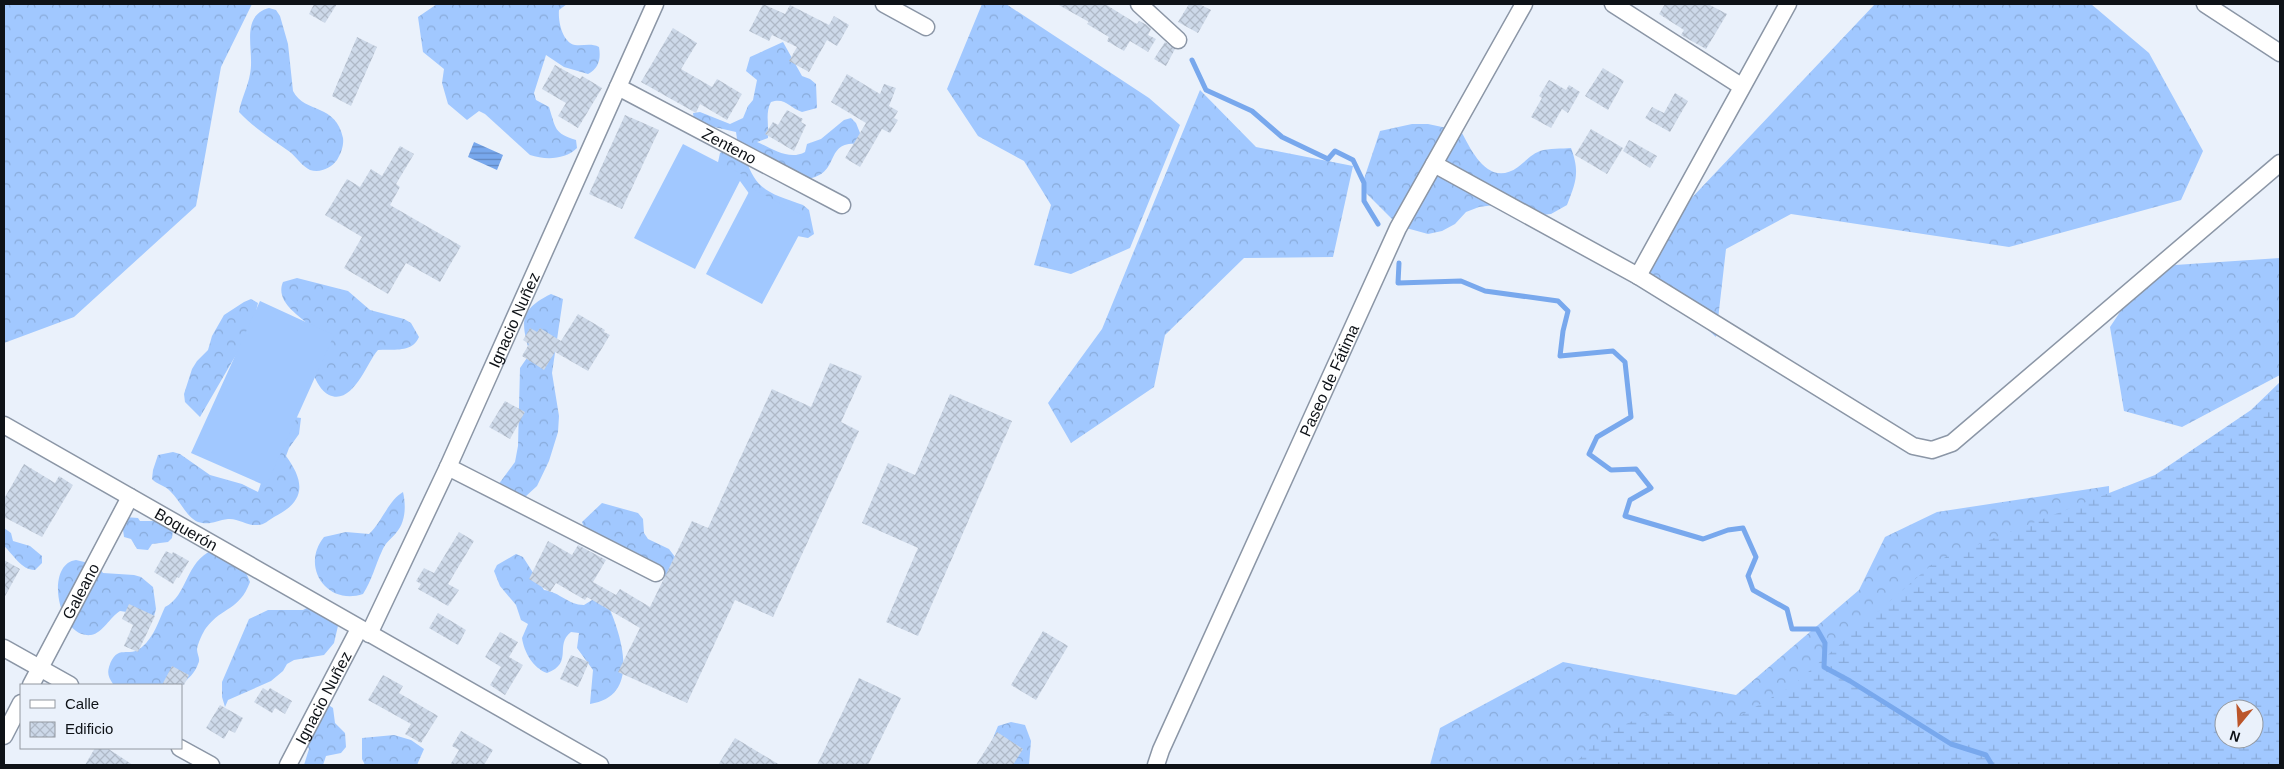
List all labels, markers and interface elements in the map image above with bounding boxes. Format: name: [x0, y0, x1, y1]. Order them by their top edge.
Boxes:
street label: Zenteno: [699, 125, 759, 167]
street label: Ignacio Nuñez: [486, 270, 543, 370]
street label: Paseo de Fátima: [1297, 322, 1362, 439]
street label: Boquerón: [152, 505, 221, 554]
street label: Galeano: [59, 561, 103, 622]
street label: Ignacio Nuñez: [292, 649, 355, 747]
legend: [20, 684, 182, 749]
text: Calle: [65, 695, 99, 712]
north arrow: [2214, 699, 2264, 749]
text: Edificio: [65, 720, 113, 737]
text: N: [2228, 727, 2242, 746]

